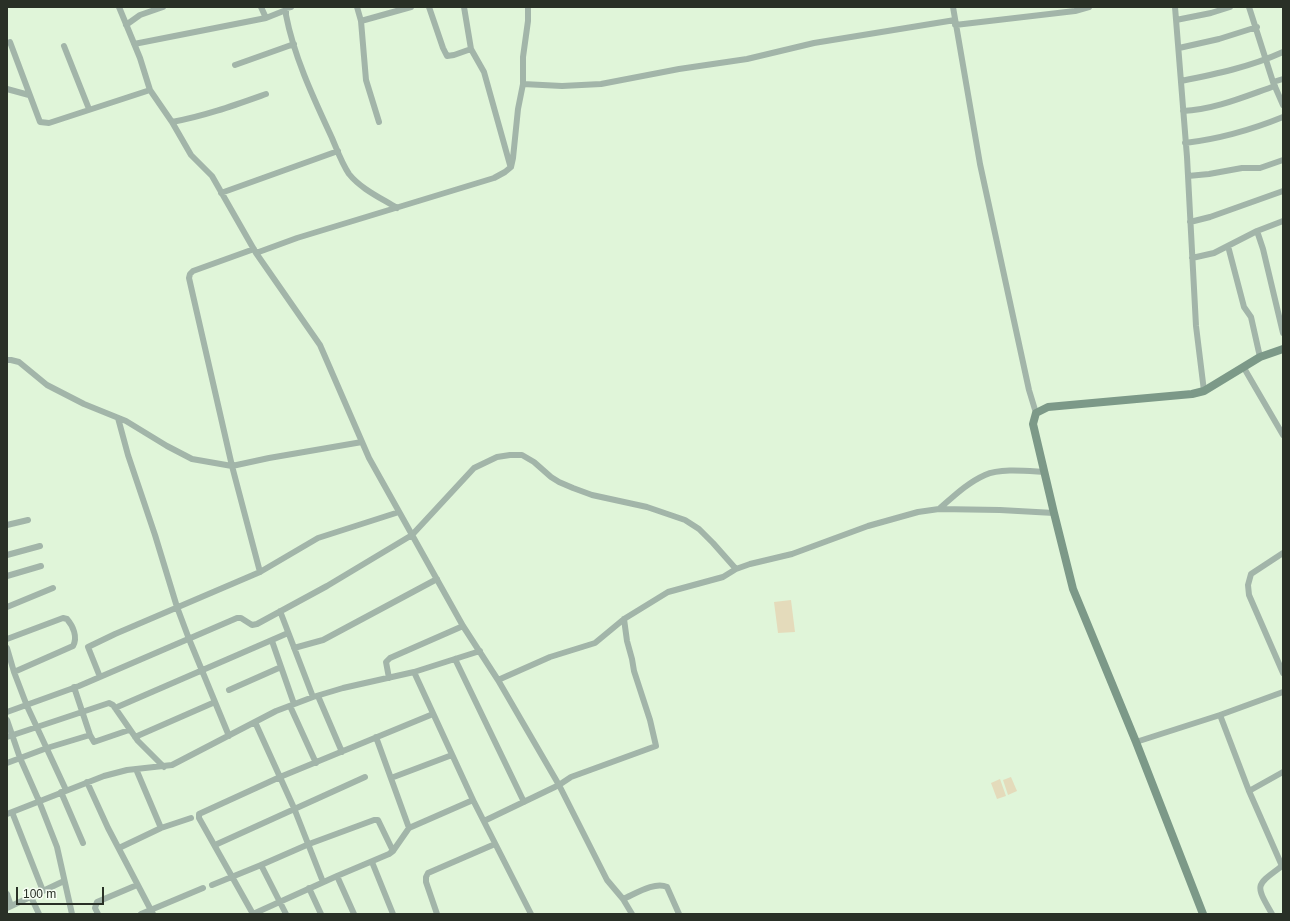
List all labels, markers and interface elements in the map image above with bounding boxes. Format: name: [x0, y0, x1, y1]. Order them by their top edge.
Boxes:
scale bar: [18, 879, 106, 905]
text: 100 m: [23, 887, 56, 901]

